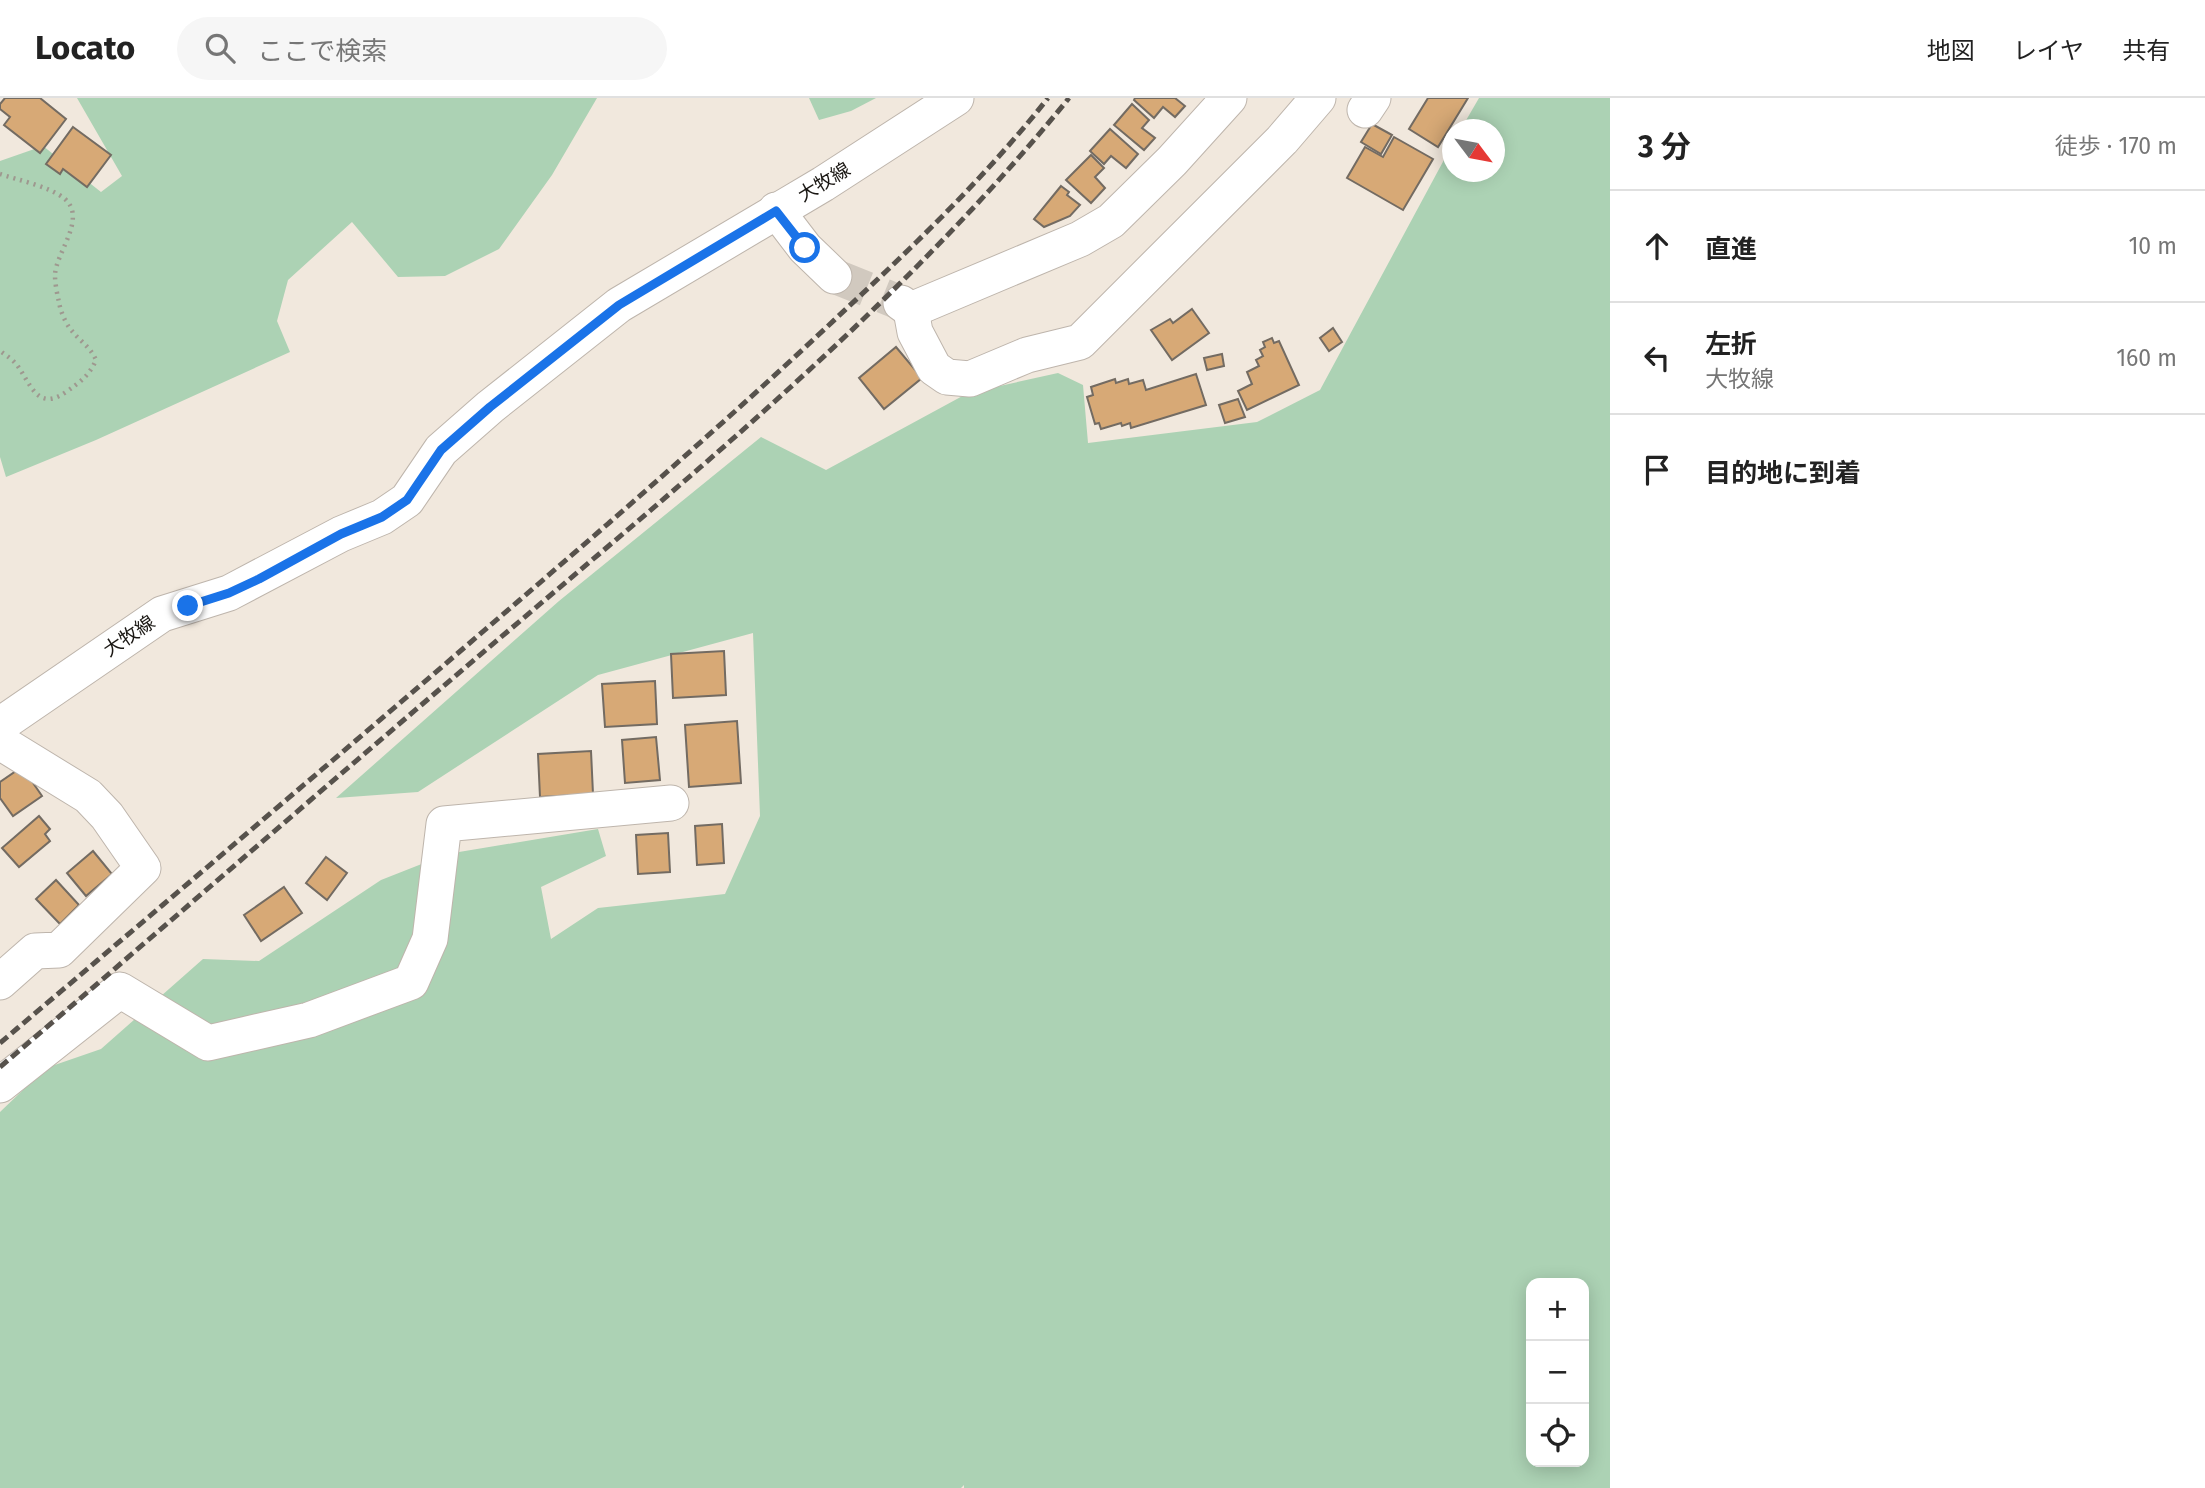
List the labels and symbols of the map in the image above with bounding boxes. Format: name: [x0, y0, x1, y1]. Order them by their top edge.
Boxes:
north arrow: [1442, 119, 1505, 182]
street label: 大牧線: [794, 157, 854, 207]
route start: [789, 232, 820, 263]
route end: [172, 590, 203, 621]
street label: 大牧線: [99, 611, 159, 661]

